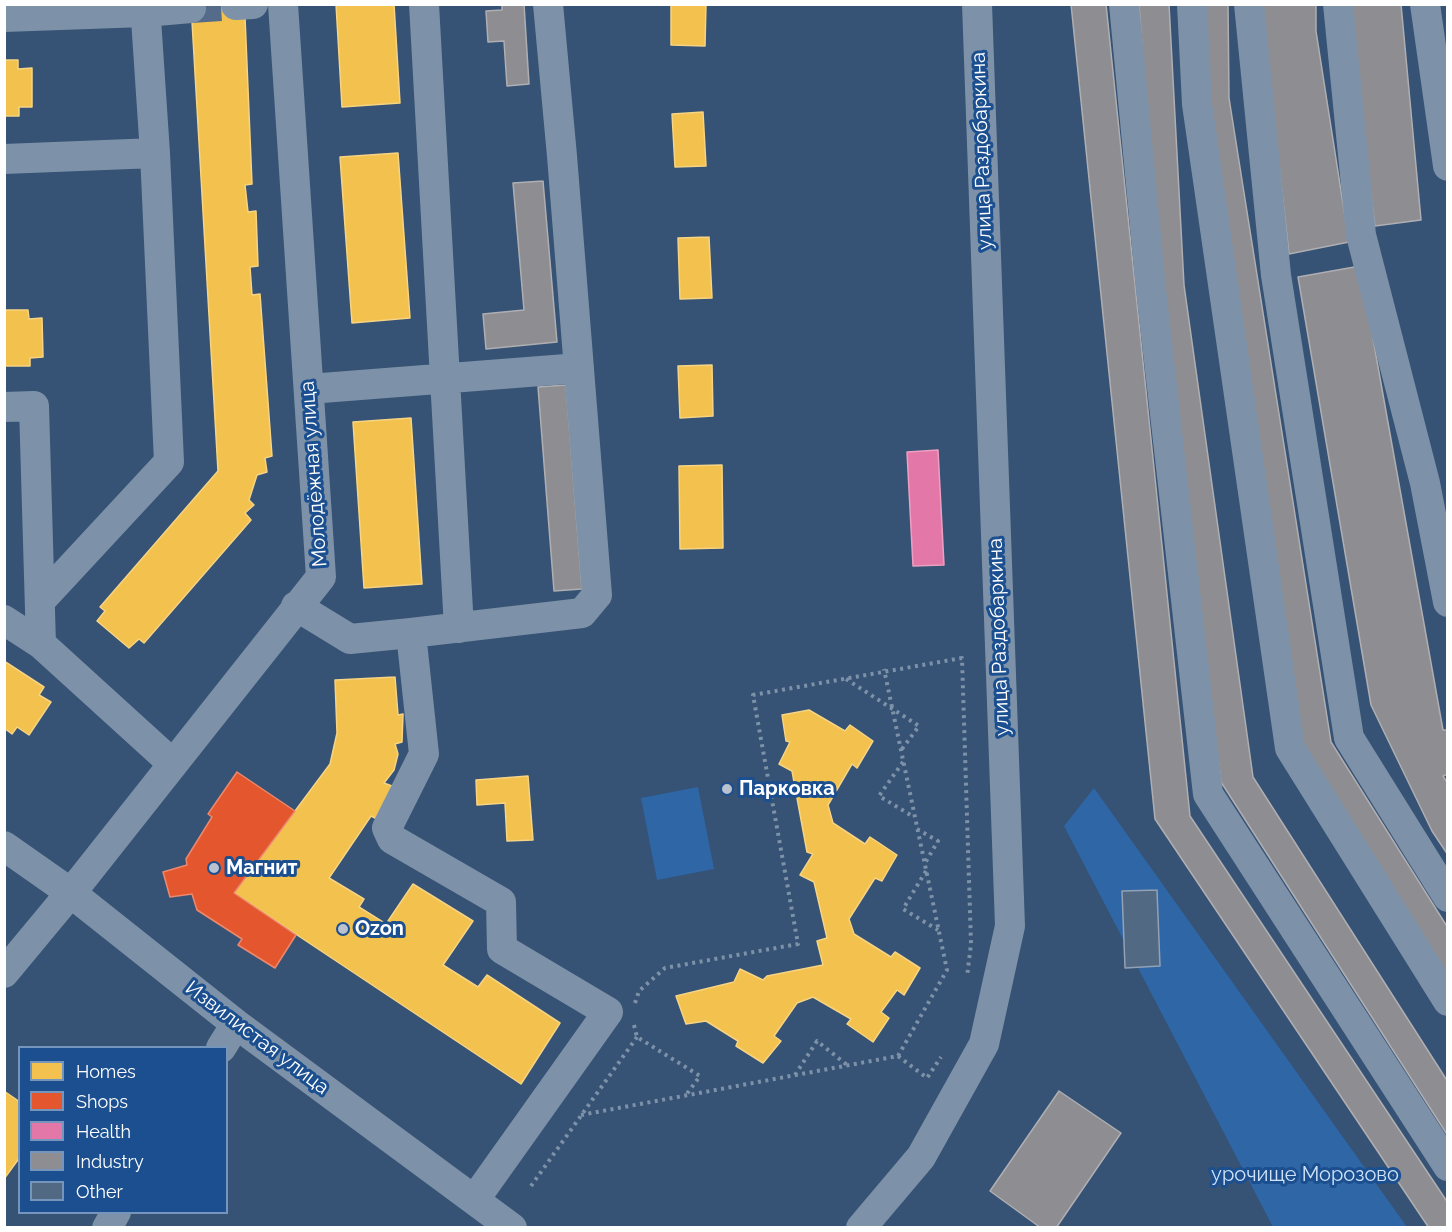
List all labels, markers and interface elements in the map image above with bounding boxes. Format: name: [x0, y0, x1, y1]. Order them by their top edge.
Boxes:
street label: улица Раздобаркина: [967, 52, 997, 250]
street label: Молодёжная улица: [296, 380, 332, 568]
street label: улица Раздобаркина: [984, 538, 1014, 736]
place label: Парковка: [739, 777, 835, 801]
marker: Парковка: [720, 782, 734, 796]
place label: Магнит: [226, 856, 297, 880]
marker: Магнит: [207, 861, 221, 875]
place label: Ozon: [355, 917, 404, 941]
marker: Ozon: [336, 922, 350, 936]
street label: Извилистая улица: [180, 976, 334, 1100]
legend: [18, 1046, 228, 1214]
text: Homes: [76, 1061, 136, 1082]
text: Shops: [76, 1091, 128, 1112]
text: Health: [76, 1121, 131, 1142]
text: Industry: [76, 1151, 144, 1172]
park label: урочище Морозово: [1211, 1163, 1399, 1187]
text: Other: [76, 1181, 123, 1202]

